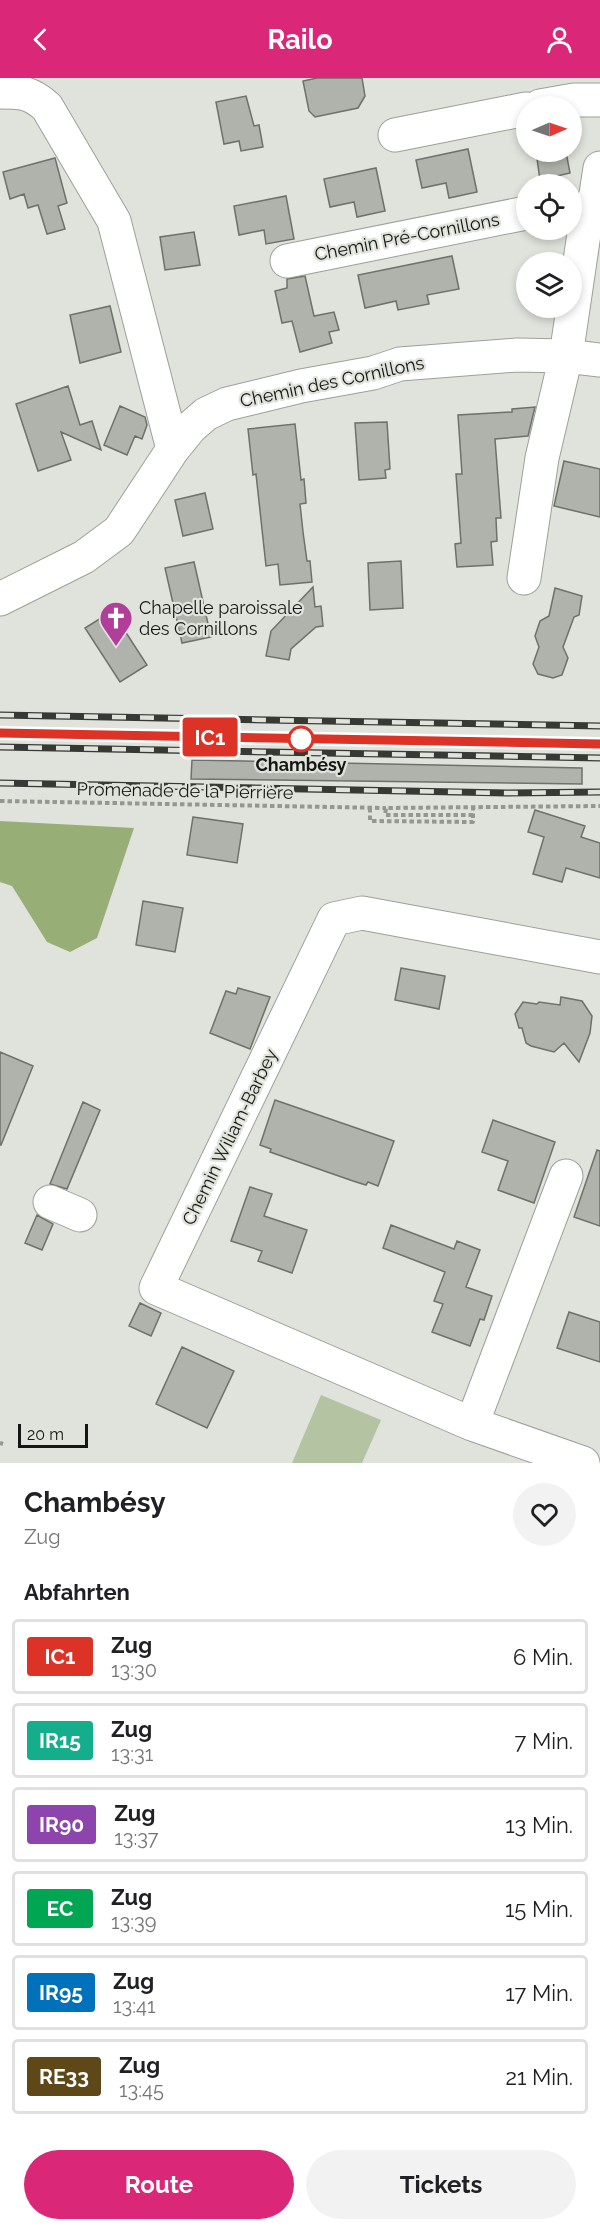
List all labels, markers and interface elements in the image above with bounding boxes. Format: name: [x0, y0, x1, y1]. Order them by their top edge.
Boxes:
icon: back: [24, 23, 57, 56]
icon: person: [543, 23, 576, 56]
text: Railo: [267, 24, 333, 55]
north arrow: [516, 96, 582, 162]
map controls: [516, 96, 582, 318]
button: locate: [516, 174, 582, 240]
street label: Chemin Pré-Cornillons: [313, 208, 501, 265]
button: layers: [516, 252, 582, 318]
street label: Chemin des Cornillons: [238, 352, 426, 411]
place label: Chapelle paroissale des Cornillons: [139, 597, 303, 639]
church icon: Chapelle paroissale des Cornillons: [98, 600, 134, 647]
line badge: IC1: [176, 718, 244, 756]
text: IC1: [195, 725, 225, 750]
marker: Chambésy: [288, 726, 314, 752]
place label: Chambésy: [255, 754, 347, 775]
street label: Promenade de la Pierrière: [76, 778, 294, 803]
street label: Chemin Wiliam-Barbey: [178, 1045, 281, 1228]
scale bar: [18, 1421, 88, 1448]
text: 20 m: [27, 1425, 64, 1444]
button: heart: [513, 1483, 576, 1546]
text: Chambésy: [24, 1486, 166, 1519]
text: Zug: [24, 1525, 61, 1549]
text: Abfahrten: [24, 1579, 130, 1605]
text: Zug: [111, 1632, 152, 1658]
text: IC1: [45, 1644, 75, 1669]
text: 6 Min.: [513, 1644, 573, 1670]
text: 13:30: [111, 1658, 157, 1682]
text: Zug: [111, 1716, 152, 1742]
text: IR15: [39, 1728, 81, 1753]
text: 7 Min.: [515, 1728, 573, 1754]
text: 13:31: [111, 1742, 153, 1766]
text: Zug: [114, 1800, 155, 1826]
text: IR90: [39, 1812, 84, 1837]
text: 13 Min.: [505, 1812, 573, 1838]
text: 13:37: [114, 1826, 159, 1850]
text: Zug: [111, 1884, 152, 1910]
text: EC: [47, 1896, 73, 1921]
text: 15 Min.: [505, 1896, 573, 1922]
text: 13:39: [111, 1910, 156, 1934]
text: Zug: [113, 1968, 154, 1994]
text: IR95: [39, 1980, 83, 2005]
text: 17 Min.: [505, 1980, 573, 2006]
text: 13:41: [113, 1994, 155, 2018]
text: Zug: [119, 2052, 160, 2078]
text: RE33: [39, 2064, 89, 2089]
text: 21 Min.: [505, 2064, 573, 2090]
text: 13:45: [119, 2078, 164, 2102]
button: Route: [24, 2150, 294, 2219]
button: Tickets: [306, 2150, 576, 2219]

